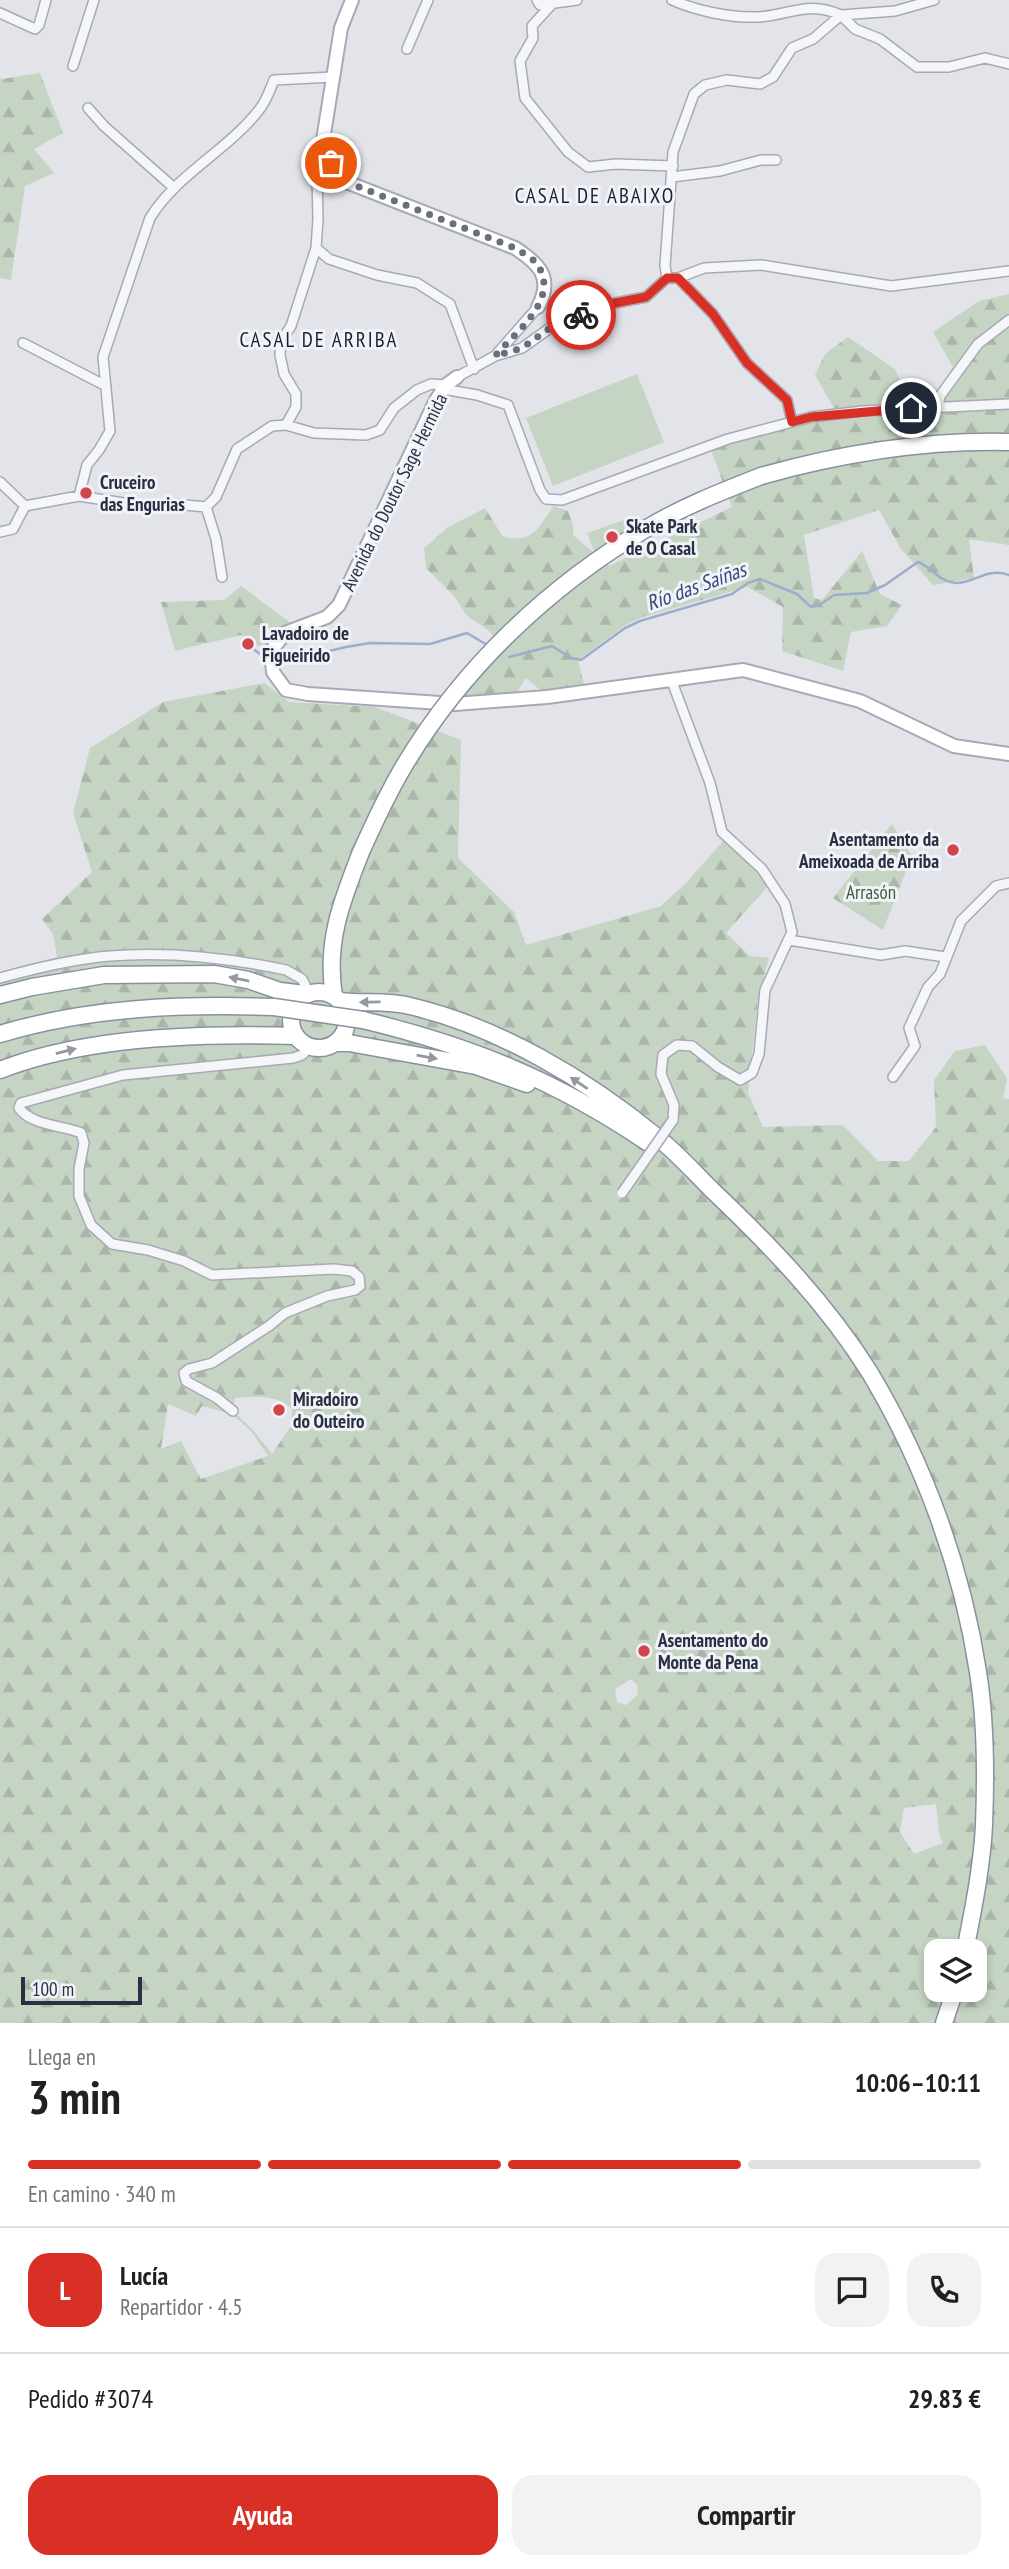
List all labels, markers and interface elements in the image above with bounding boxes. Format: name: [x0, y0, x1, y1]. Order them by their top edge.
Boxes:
pin: [301, 133, 361, 193]
icon: bag: [312, 144, 350, 182]
district label: CASAL DE ABAIXO: [515, 182, 675, 209]
courier: [546, 280, 616, 350]
icon: bike: [562, 296, 600, 334]
district label: CASAL DE ARRIBA: [239, 326, 399, 353]
pin: [881, 378, 941, 438]
street label: Avenida do Doutor Sage Hermida: [336, 389, 452, 595]
icon: home: [892, 389, 930, 427]
place label: Cruceiro das Engurias: [100, 470, 185, 516]
marker: Cruceiro das Engurias: [78, 485, 94, 501]
place label: Skate Park de O Casal: [626, 514, 698, 560]
marker: Skate Park de O Casal: [604, 529, 620, 545]
water label: Río das Saíñas: [643, 555, 751, 616]
place label: Lavadoiro de Figueirido: [262, 621, 349, 667]
marker: Lavadoiro de Figueirido: [240, 636, 256, 652]
place label: Asentamento da Ameixoada de Arriba: [798, 827, 939, 873]
marker: Asentamento da Ameixoada de Arriba: [945, 842, 961, 858]
park label: Arrasón: [846, 880, 896, 904]
one-way arrow: [228, 974, 250, 985]
one-way arrow: [359, 996, 381, 1007]
one-way arrow: [55, 1046, 77, 1057]
one-way arrow: [416, 1051, 438, 1062]
one-way arrow: [570, 1077, 589, 1090]
place label: Miradoiro do Outeiro: [293, 1387, 365, 1433]
marker: Miradoiro do Outeiro: [271, 1402, 287, 1418]
place label: Asentamento do Monte da Pena: [657, 1628, 768, 1674]
marker: Asentamento do Monte da Pena: [636, 1643, 652, 1659]
map controls: [924, 1939, 987, 2002]
button: layers: [924, 1939, 987, 2002]
scale bar: [21, 1974, 142, 2006]
text: 100 m: [32, 1977, 74, 2001]
text: Llega en: [28, 2042, 96, 2071]
text: 10:06–10:11: [854, 2066, 981, 2099]
text: 3 min: [28, 2067, 121, 2127]
text: En camino · 340 m: [28, 2179, 176, 2208]
button: chat: [815, 2253, 889, 2327]
button: phone: [907, 2253, 981, 2327]
text: Lucía: [120, 2259, 168, 2292]
text: L: [59, 2274, 71, 2307]
text: Repartidor · 4.5: [120, 2292, 243, 2321]
text: Pedido #3074: [28, 2382, 153, 2415]
text: 29.83 €: [908, 2382, 981, 2415]
button: Ayuda: [28, 2475, 498, 2555]
button: Compartir: [512, 2475, 981, 2555]

